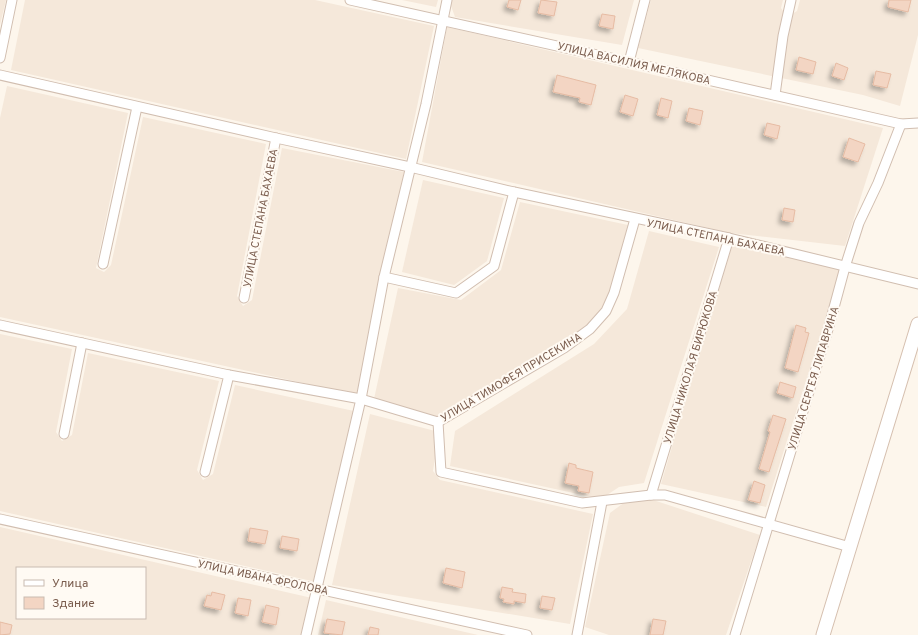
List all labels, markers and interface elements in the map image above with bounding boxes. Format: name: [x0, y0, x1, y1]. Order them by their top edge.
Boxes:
street label: УЛИЦА ВАСИЛИЯ МЕЛЯКОВА: [556, 39, 712, 88]
street label: УЛИЦА СТЕПАНА БАХАЕВА: [241, 148, 281, 289]
street label: УЛИЦА СТЕПАНА БАХАЕВА: [645, 216, 786, 260]
street label: УЛИЦА НИКОЛАЯ БИРЮКОВА: [661, 289, 721, 446]
street label: УЛИЦА СЕРГЕЯ ЛИТАВРИНА: [785, 305, 843, 452]
street label: УЛИЦА ТИМОФЕЯ ПРИСЕКИНА: [438, 330, 585, 426]
street label: УЛИЦА ИВАНА ФРОЛОВА: [196, 557, 330, 599]
legend: [16, 567, 146, 619]
text: Улица: [52, 576, 88, 592]
text: Здание: [52, 596, 95, 612]

